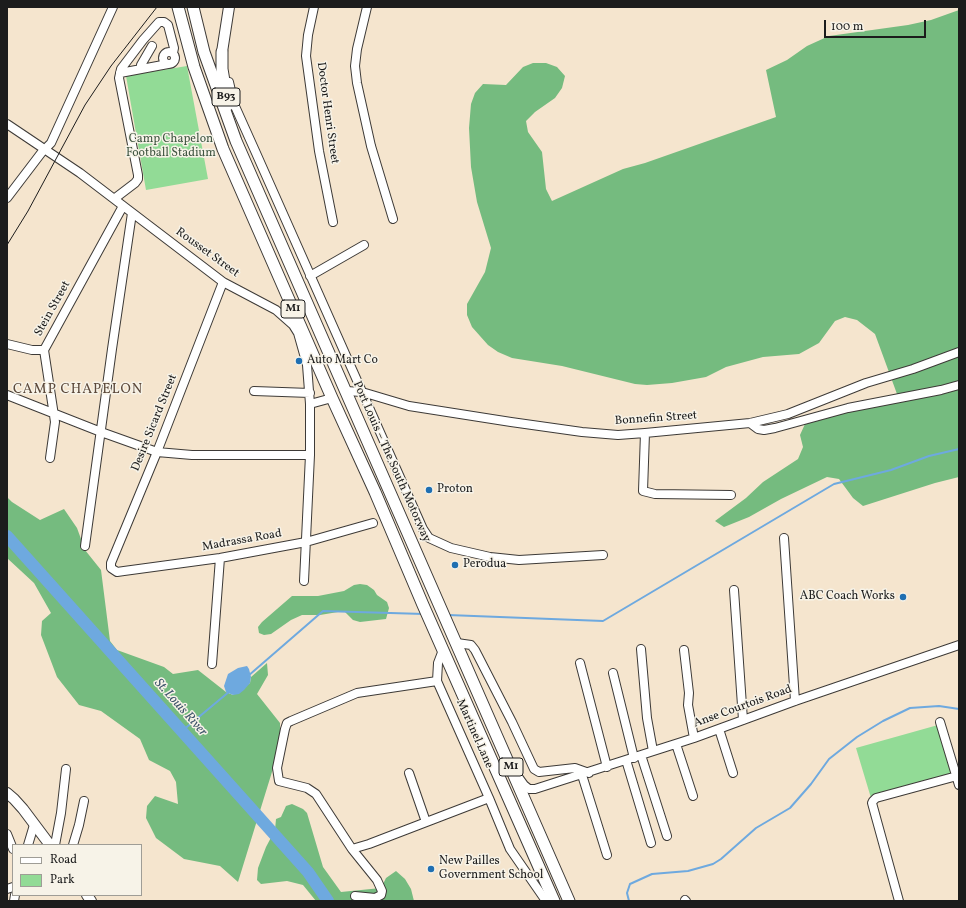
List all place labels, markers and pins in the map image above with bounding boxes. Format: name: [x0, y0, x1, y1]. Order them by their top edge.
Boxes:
place label: Auto Mart Co: [307, 354, 378, 368]
marker: Auto Mart Co: [294, 356, 304, 366]
place label: Proton: [437, 483, 473, 497]
marker: Proton: [424, 485, 434, 495]
place label: Perodua: [463, 558, 506, 572]
marker: Perodua: [450, 560, 460, 570]
place label: ABC Coach Works: [800, 590, 895, 604]
marker: ABC Coach Works: [898, 592, 908, 602]
place label: New Pailles Government School: [439, 855, 543, 883]
marker: New Pailles Government School: [426, 864, 436, 874]

